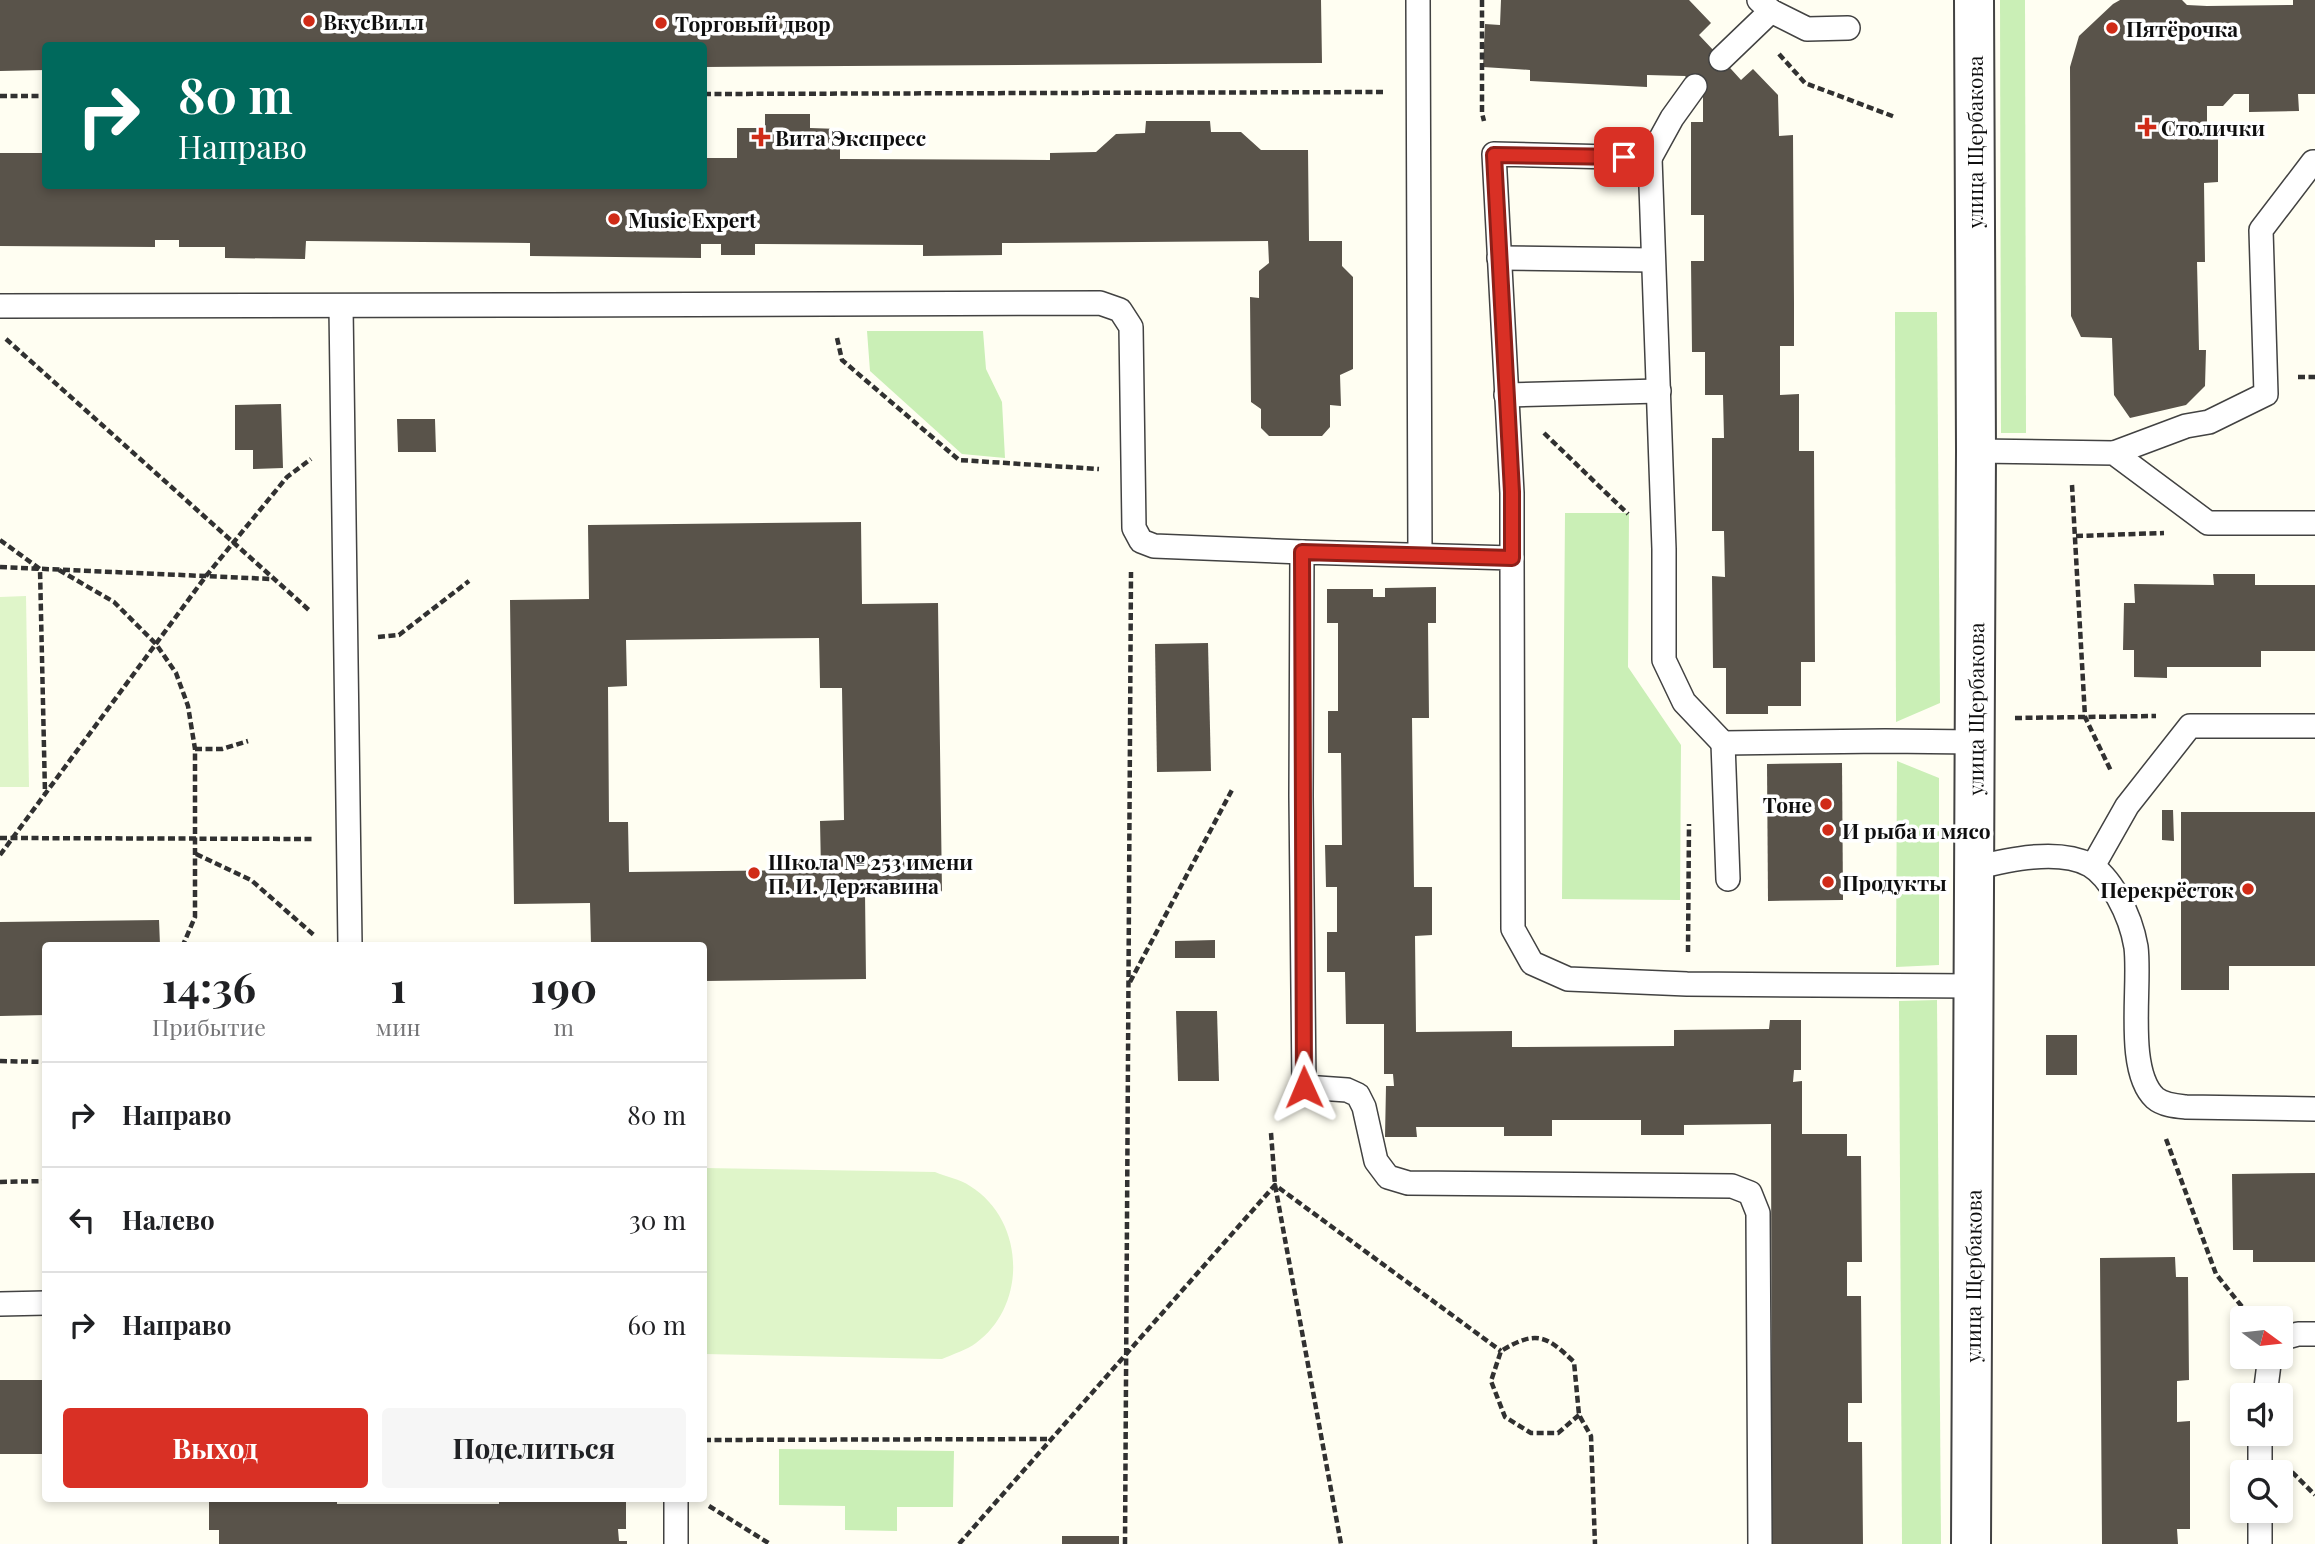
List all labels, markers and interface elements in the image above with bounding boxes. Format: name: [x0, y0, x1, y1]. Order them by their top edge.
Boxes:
place label: ВкусВилл: [323, 7, 424, 35]
place label: Торговый двор: [675, 9, 831, 37]
marker: ВкусВилл: [301, 13, 317, 29]
place label: Пятёрочка: [2126, 14, 2238, 42]
marker: Торговый двор: [653, 15, 669, 31]
marker: Пятёрочка: [2104, 20, 2120, 36]
street label: улица Щербакова: [1960, 55, 1988, 229]
text: 80 m: [178, 61, 293, 126]
icon: right: [63, 70, 154, 161]
place label: Столички: [2161, 113, 2265, 141]
marker: Столички: [2139, 119, 2155, 135]
place label: Вита Экспресс: [775, 123, 926, 151]
text: Направо: [178, 124, 307, 167]
pin: [1594, 127, 1654, 187]
marker: Вита Экспресс: [753, 129, 769, 145]
icon: arrive: [1605, 138, 1643, 176]
place label: Music Expert: [628, 205, 757, 233]
marker: Music Expert: [606, 211, 622, 227]
street label: улица Щербакова: [1960, 622, 1989, 796]
place label: Тоне: [1763, 790, 1812, 818]
marker: Тоне: [1818, 796, 1834, 812]
place label: И рыба и мясо: [1842, 816, 1991, 844]
marker: И рыба и мясо: [1820, 822, 1836, 838]
place label: Школа № 253 имени П. И. Державина: [768, 847, 973, 899]
marker: Школа № 253 имени П. И. Державина: [746, 865, 762, 881]
place label: Продукты: [1842, 868, 1947, 896]
marker: Продукты: [1820, 874, 1836, 890]
place label: Перекрёсток: [2100, 875, 2234, 903]
marker: Перекрёсток: [2240, 881, 2256, 897]
text: 14:36: [162, 958, 256, 1014]
text: 1: [390, 958, 406, 1014]
text: 190: [531, 958, 597, 1014]
text: Прибытие: [152, 1011, 266, 1042]
text: мин: [376, 1011, 421, 1042]
text: m: [554, 1011, 574, 1042]
position arrow: [1267, 1050, 1341, 1124]
icon: right: [63, 1096, 101, 1134]
text: Направо: [122, 1097, 231, 1132]
text: 80 m: [627, 1097, 686, 1132]
street label: улица Щербакова: [1958, 1189, 1987, 1363]
icon: left: [63, 1201, 101, 1239]
text: Налево: [122, 1202, 215, 1237]
text: 30 m: [629, 1202, 686, 1237]
icon: right: [63, 1306, 101, 1344]
north arrow: [2230, 1306, 2292, 1368]
map controls: [2230, 1306, 2293, 1523]
text: Направо: [122, 1307, 231, 1342]
text: 60 m: [627, 1307, 686, 1342]
button: sound: [2230, 1383, 2293, 1446]
button: Выход: [63, 1408, 368, 1488]
button: Поделиться: [382, 1408, 686, 1488]
button: search: [2230, 1460, 2293, 1523]

